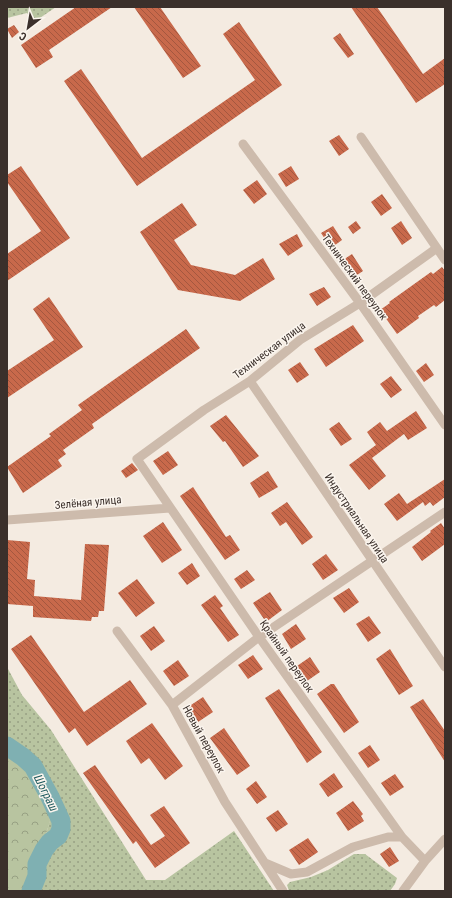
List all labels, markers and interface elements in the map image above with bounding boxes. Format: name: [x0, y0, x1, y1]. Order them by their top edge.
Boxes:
north arrow: [8, 8, 48, 48]
text: С: [17, 29, 29, 43]
street label: Технический переулок: [319, 232, 391, 323]
street label: Техническая улица: [231, 319, 308, 382]
street label: Индустриальная улица: [322, 471, 391, 565]
street label: Зелёная улица: [54, 493, 122, 512]
street label: Крайный переулок: [257, 618, 317, 696]
street label: Новый переулок: [180, 703, 228, 776]
water label: Шограш: [31, 772, 61, 814]

